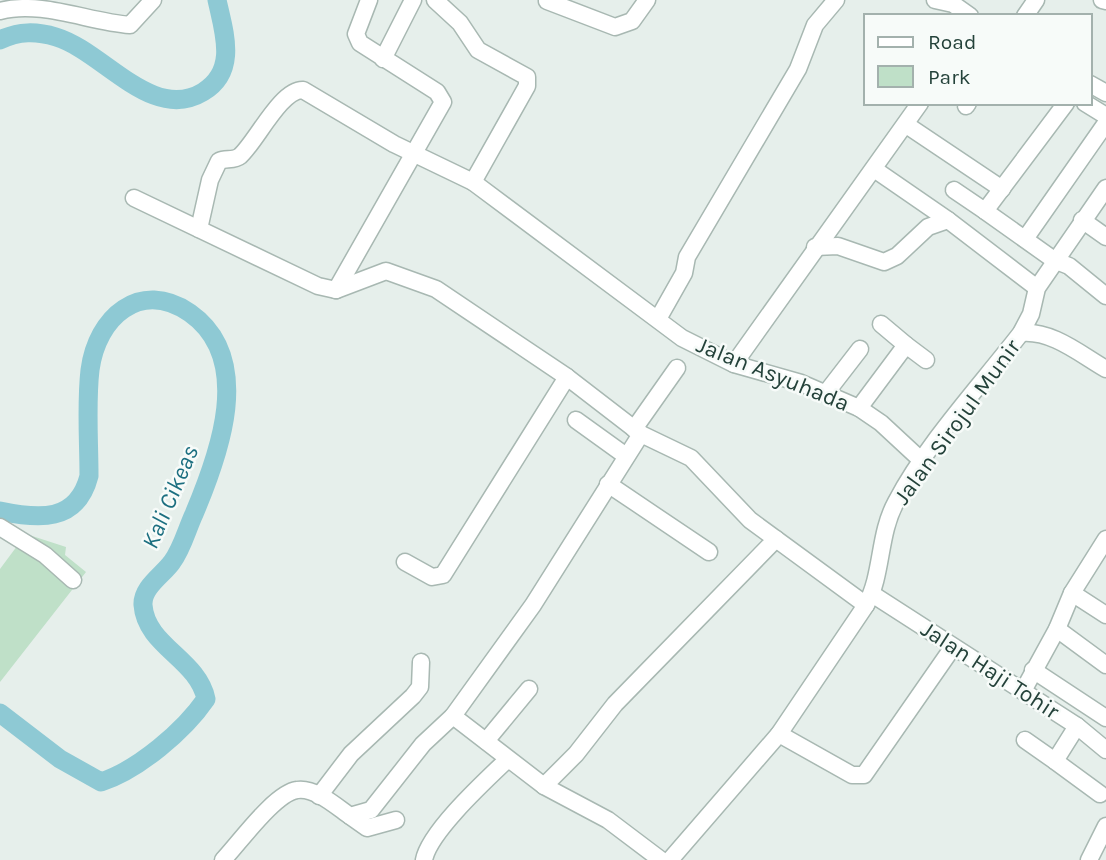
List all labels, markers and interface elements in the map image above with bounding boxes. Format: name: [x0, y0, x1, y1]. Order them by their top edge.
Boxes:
legend: [864, 14, 1092, 105]
text: Road: [928, 30, 976, 54]
text: Park: [928, 65, 971, 89]
street label: Jalan Asyuhada: [693, 331, 853, 417]
street label: Jalan Sirojul Munir: [888, 334, 1026, 510]
water label: Kali Cikeas: [136, 441, 204, 553]
street label: Jalan Haji Tohir: [916, 615, 1065, 725]

